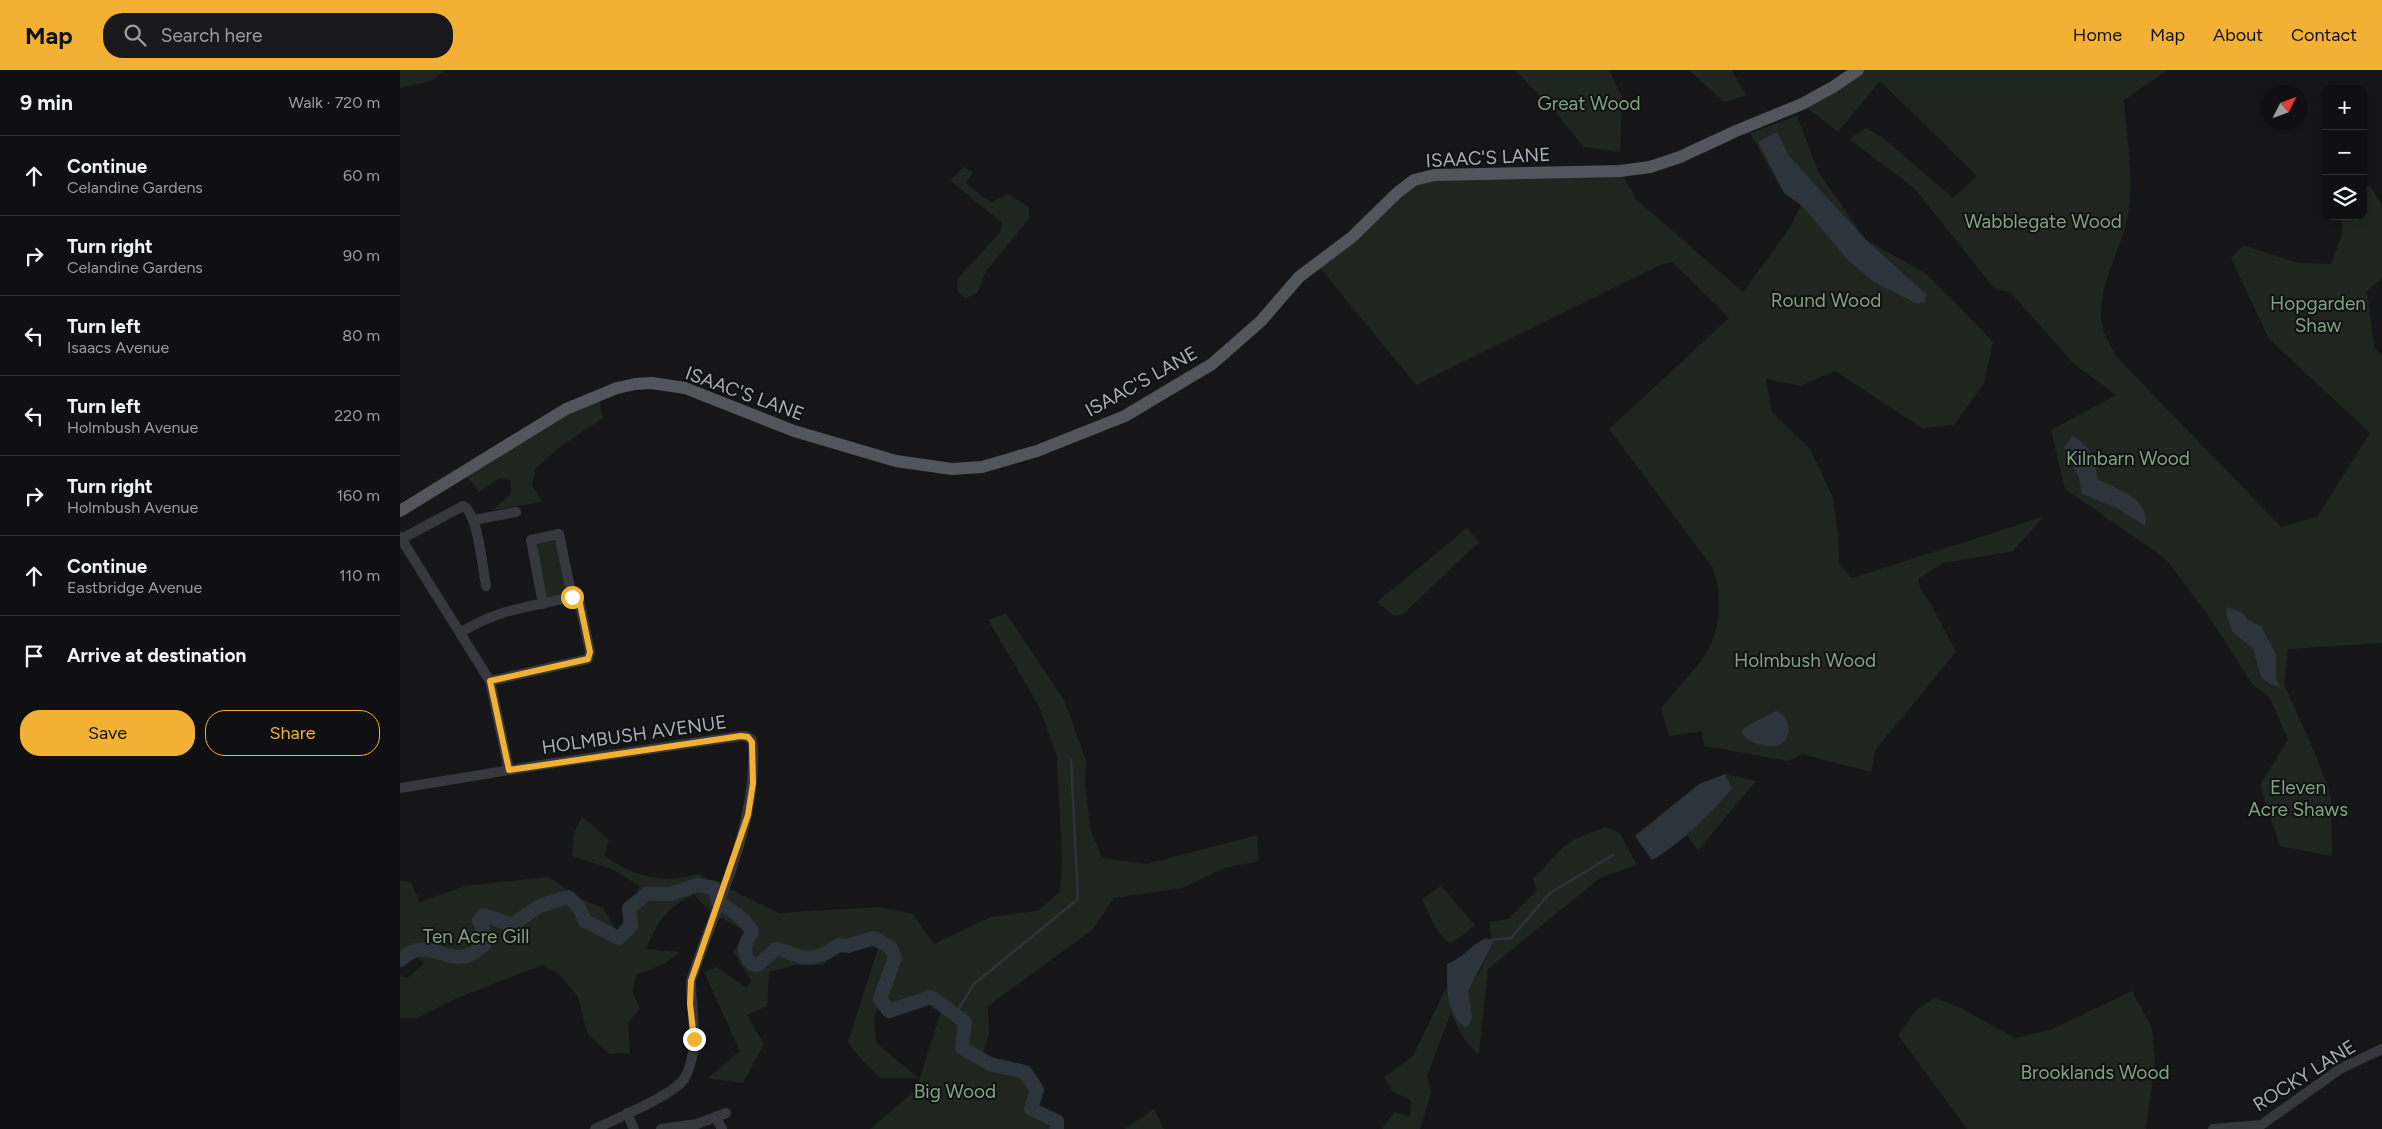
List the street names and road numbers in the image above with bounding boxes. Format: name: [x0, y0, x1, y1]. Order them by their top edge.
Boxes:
street label: ISAAC'S LANE: [1425, 143, 1551, 172]
street label: ISAAC'S LANE: [1081, 341, 1201, 422]
street label: ISAAC'S LANE: [682, 361, 807, 426]
street label: HOLMBUSH AVENUE: [540, 710, 728, 759]
street label: ROCKY LANE: [2249, 1035, 2360, 1116]

